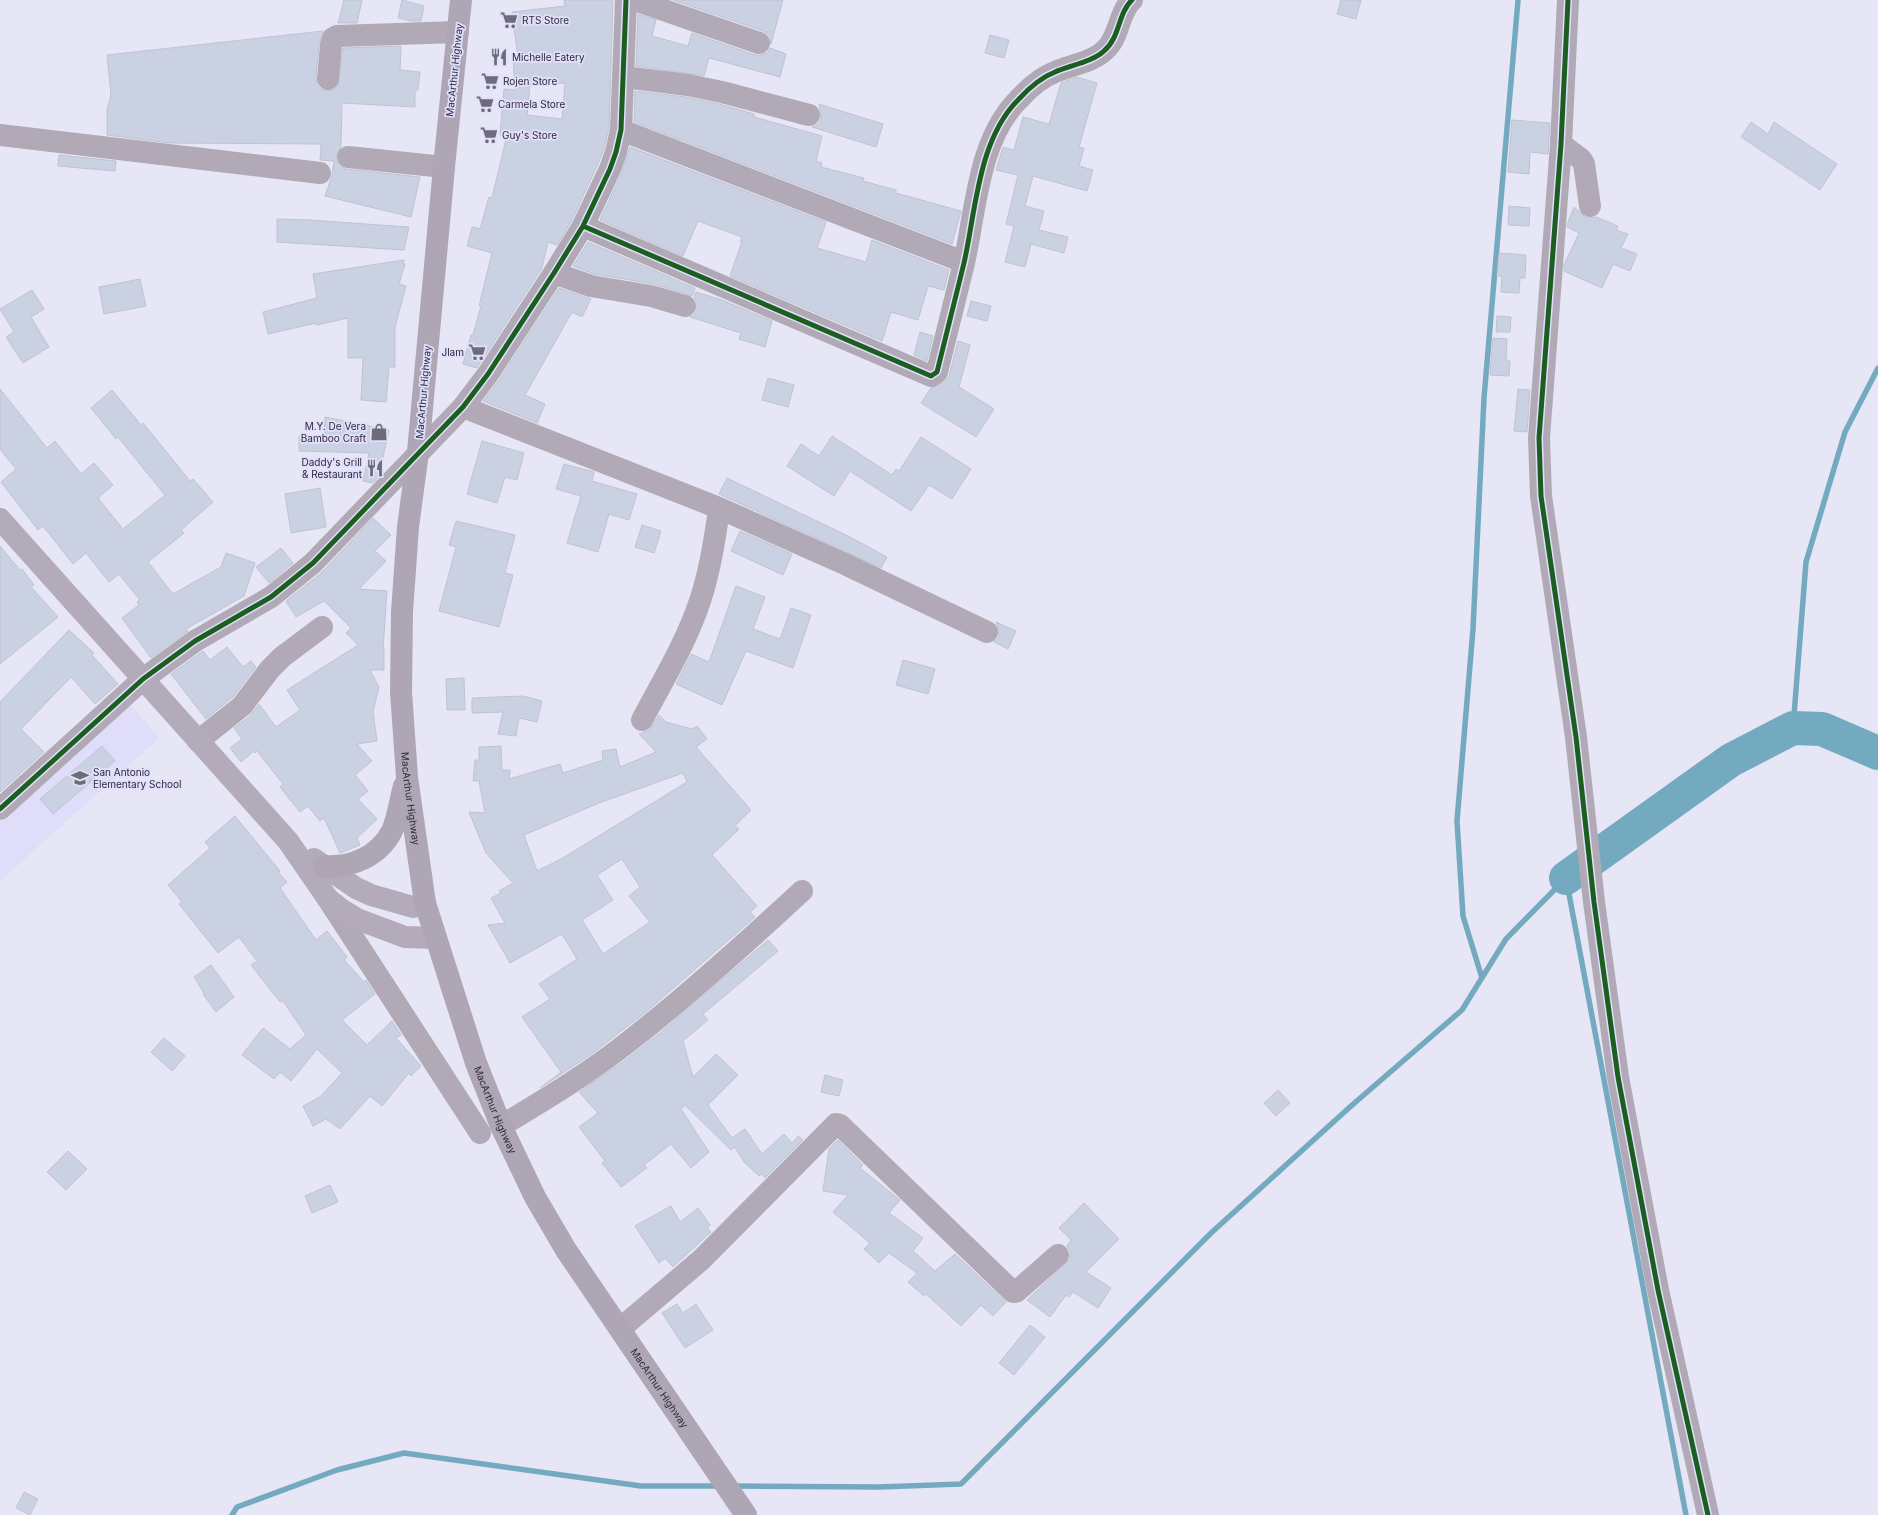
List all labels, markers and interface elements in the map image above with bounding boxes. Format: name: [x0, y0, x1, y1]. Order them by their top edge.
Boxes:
supermarket icon: RTS Store: [499, 10, 519, 30]
place label: RTS Store: [522, 14, 569, 26]
street label: MacArthur Highway: [443, 22, 465, 117]
restaurant icon: Michelle Eatery: [489, 47, 509, 67]
place label: Michelle Eatery: [512, 51, 585, 63]
supermarket icon: Rojen Store: [480, 71, 500, 91]
place label: Rojen Store: [503, 75, 557, 87]
supermarket icon: Carmela Store: [475, 94, 495, 114]
place label: Carmela Store: [498, 98, 565, 110]
supermarket icon: Guy's Store: [479, 125, 499, 145]
place label: Guy's Store: [502, 129, 557, 141]
supermarket icon: Jlam: [467, 342, 487, 362]
street label: MacArthur Highway: [413, 344, 433, 439]
place label: Jlam: [441, 346, 464, 358]
place label: M.Y. De Vera Bamboo Craft: [301, 420, 367, 444]
shop icon: M.Y. De Vera Bamboo Craft: [369, 422, 389, 442]
place label: Daddy's Grill & Restaurant: [302, 456, 363, 480]
restaurant icon: Daddy's Grill & Restaurant: [365, 458, 385, 478]
street label: MacArthur Highway: [399, 752, 423, 846]
place label: San Antonio Elementary School: [93, 766, 182, 790]
school or university icon: San Antonio Elementary School: [70, 768, 90, 788]
street label: MacArthur Highway: [472, 1064, 519, 1156]
street label: MacArthur Highway: [628, 1346, 691, 1430]

